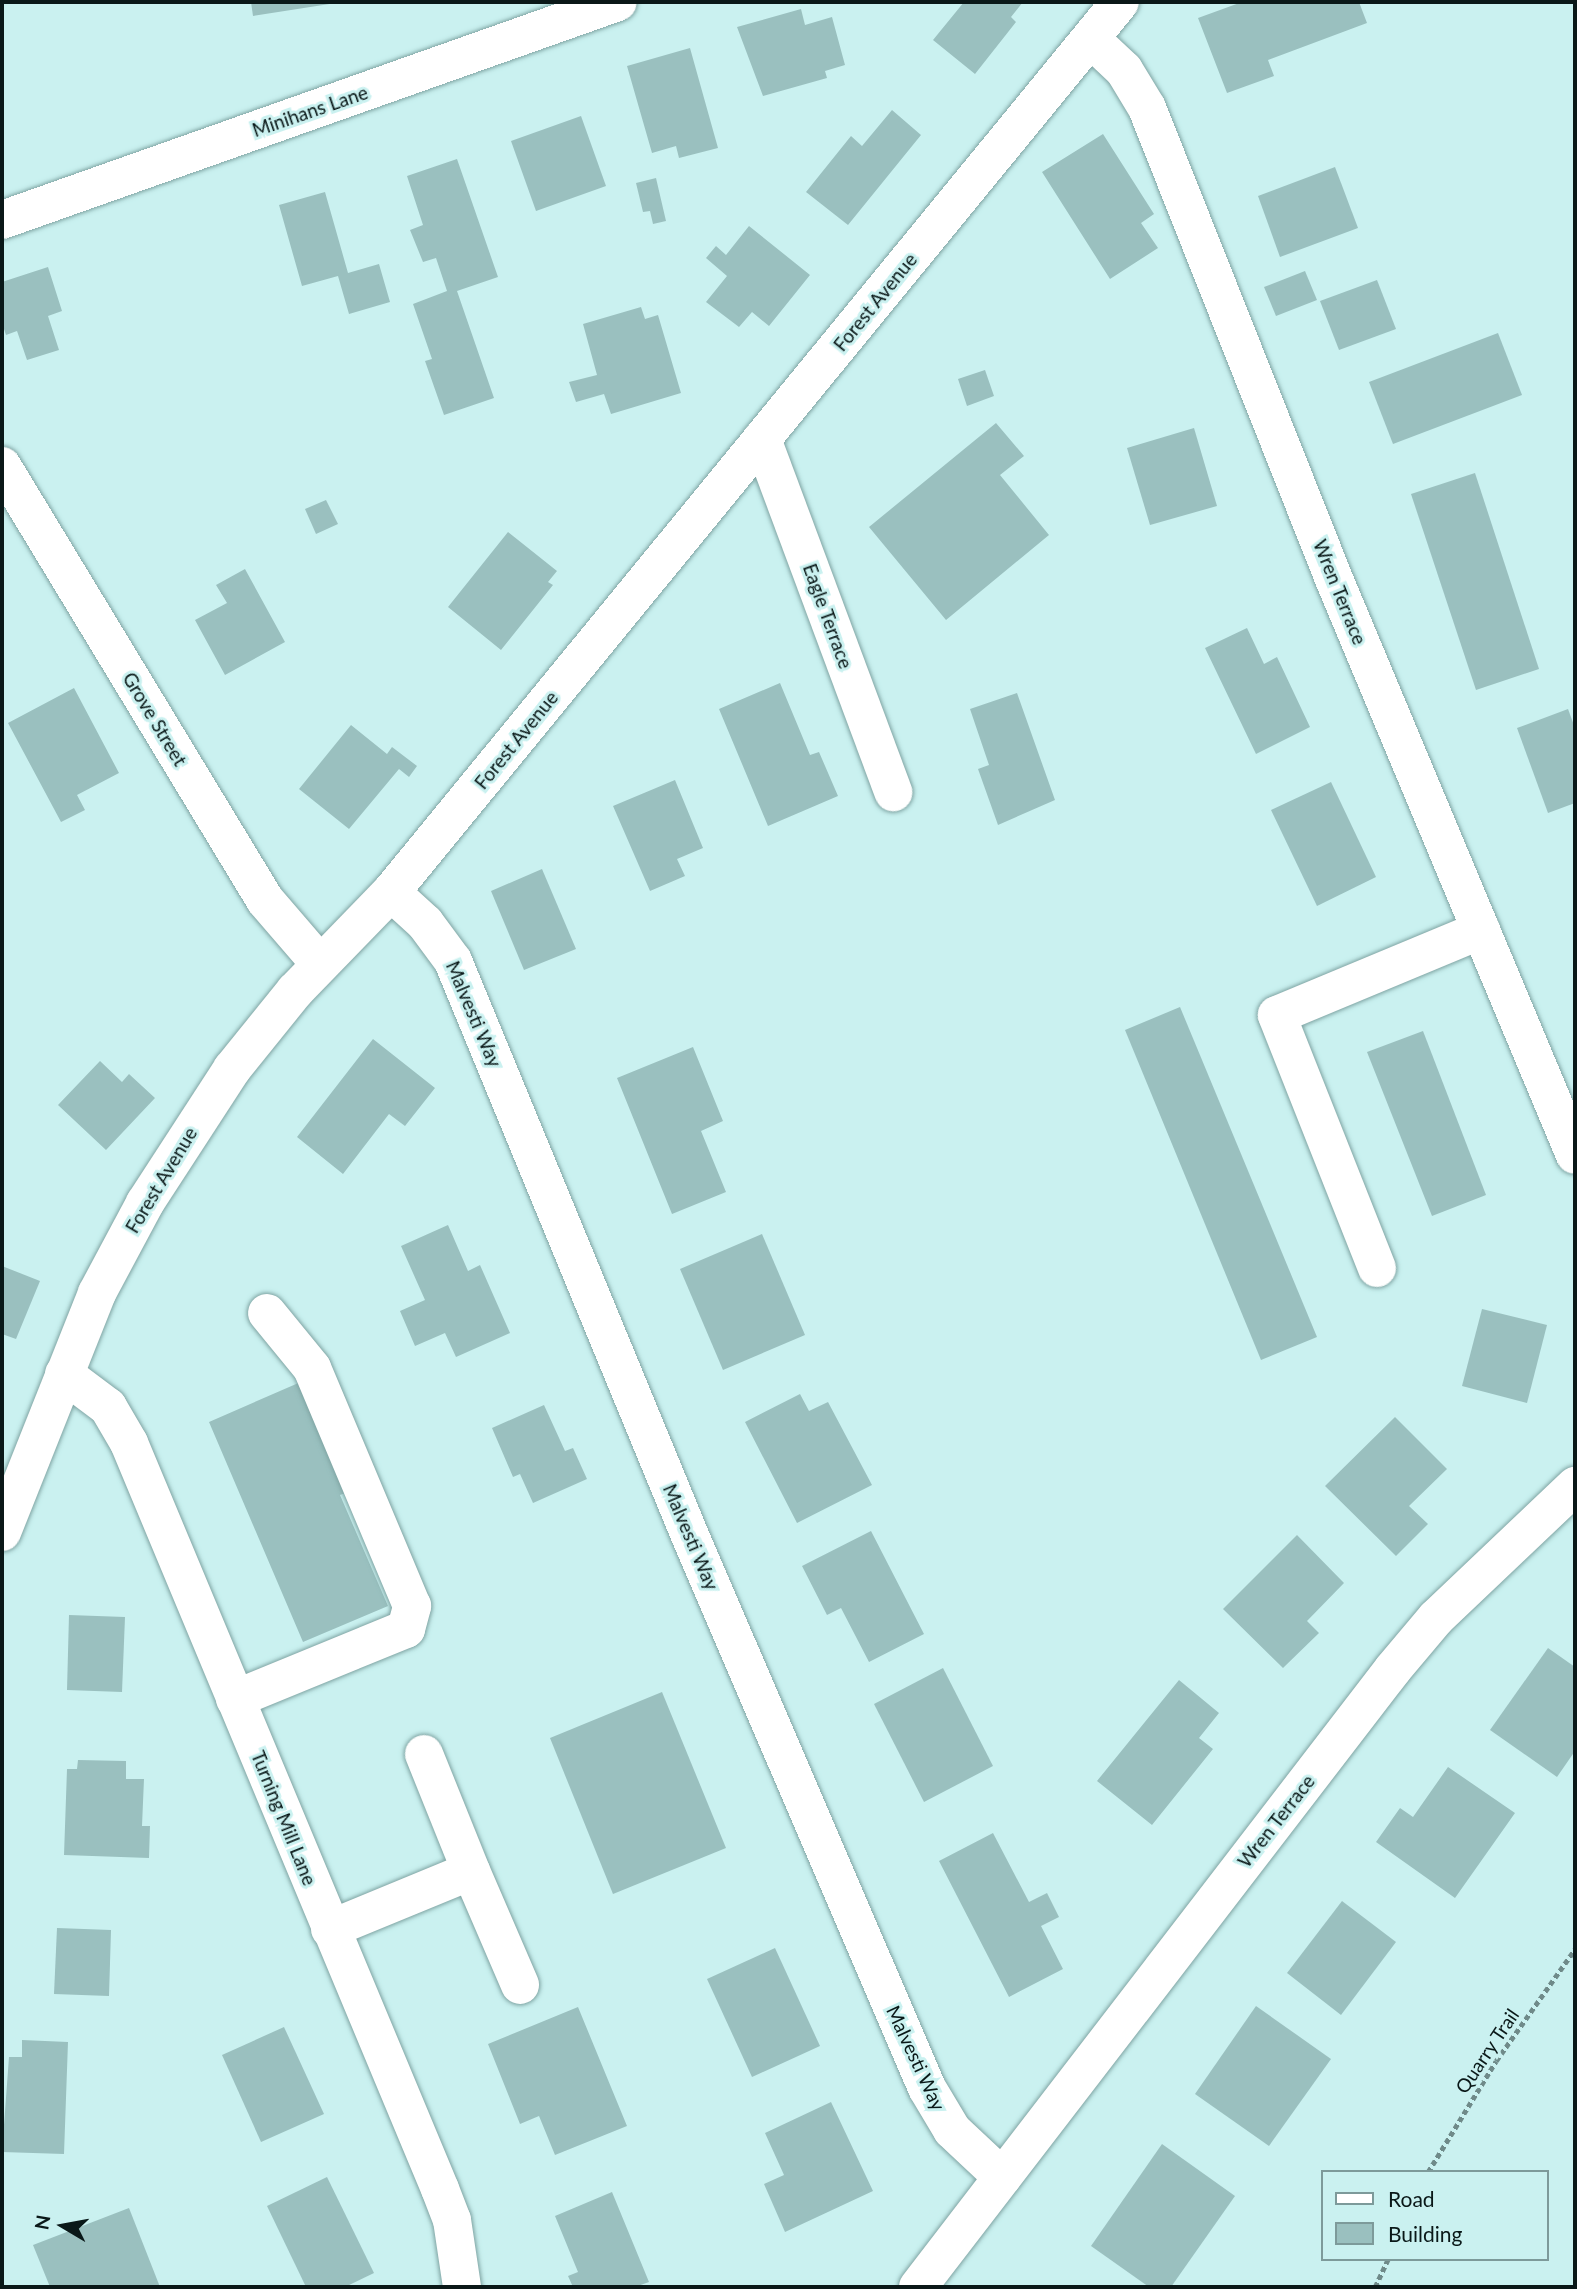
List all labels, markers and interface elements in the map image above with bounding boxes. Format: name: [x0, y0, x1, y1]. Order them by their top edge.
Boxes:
street label: Minihans Lane: [249, 81, 371, 141]
street label: Forest Avenue: [828, 248, 922, 356]
street label: Wren Terrace: [1308, 536, 1372, 648]
street label: Eagle Terrace: [798, 560, 858, 672]
street label: Grove Street: [118, 668, 192, 770]
street label: Forest Avenue: [469, 686, 563, 794]
street label: Malvesti Way: [441, 957, 507, 1071]
street label: Forest Avenue: [120, 1123, 202, 1237]
street label: Malvesti Way: [658, 1480, 724, 1594]
street label: Turning Mill Lane: [247, 1747, 321, 1889]
street label: Wren Terrace: [1233, 1770, 1319, 1872]
street label: Malvesti Way: [882, 2002, 950, 2114]
street label: Quarry Trail: [1450, 2004, 1524, 2098]
legend: [1322, 2170, 1549, 2261]
text: Road: [1388, 2186, 1435, 2211]
north arrow: [28, 2191, 98, 2261]
text: N: [29, 2213, 54, 2231]
text: Building: [1388, 2221, 1463, 2246]

